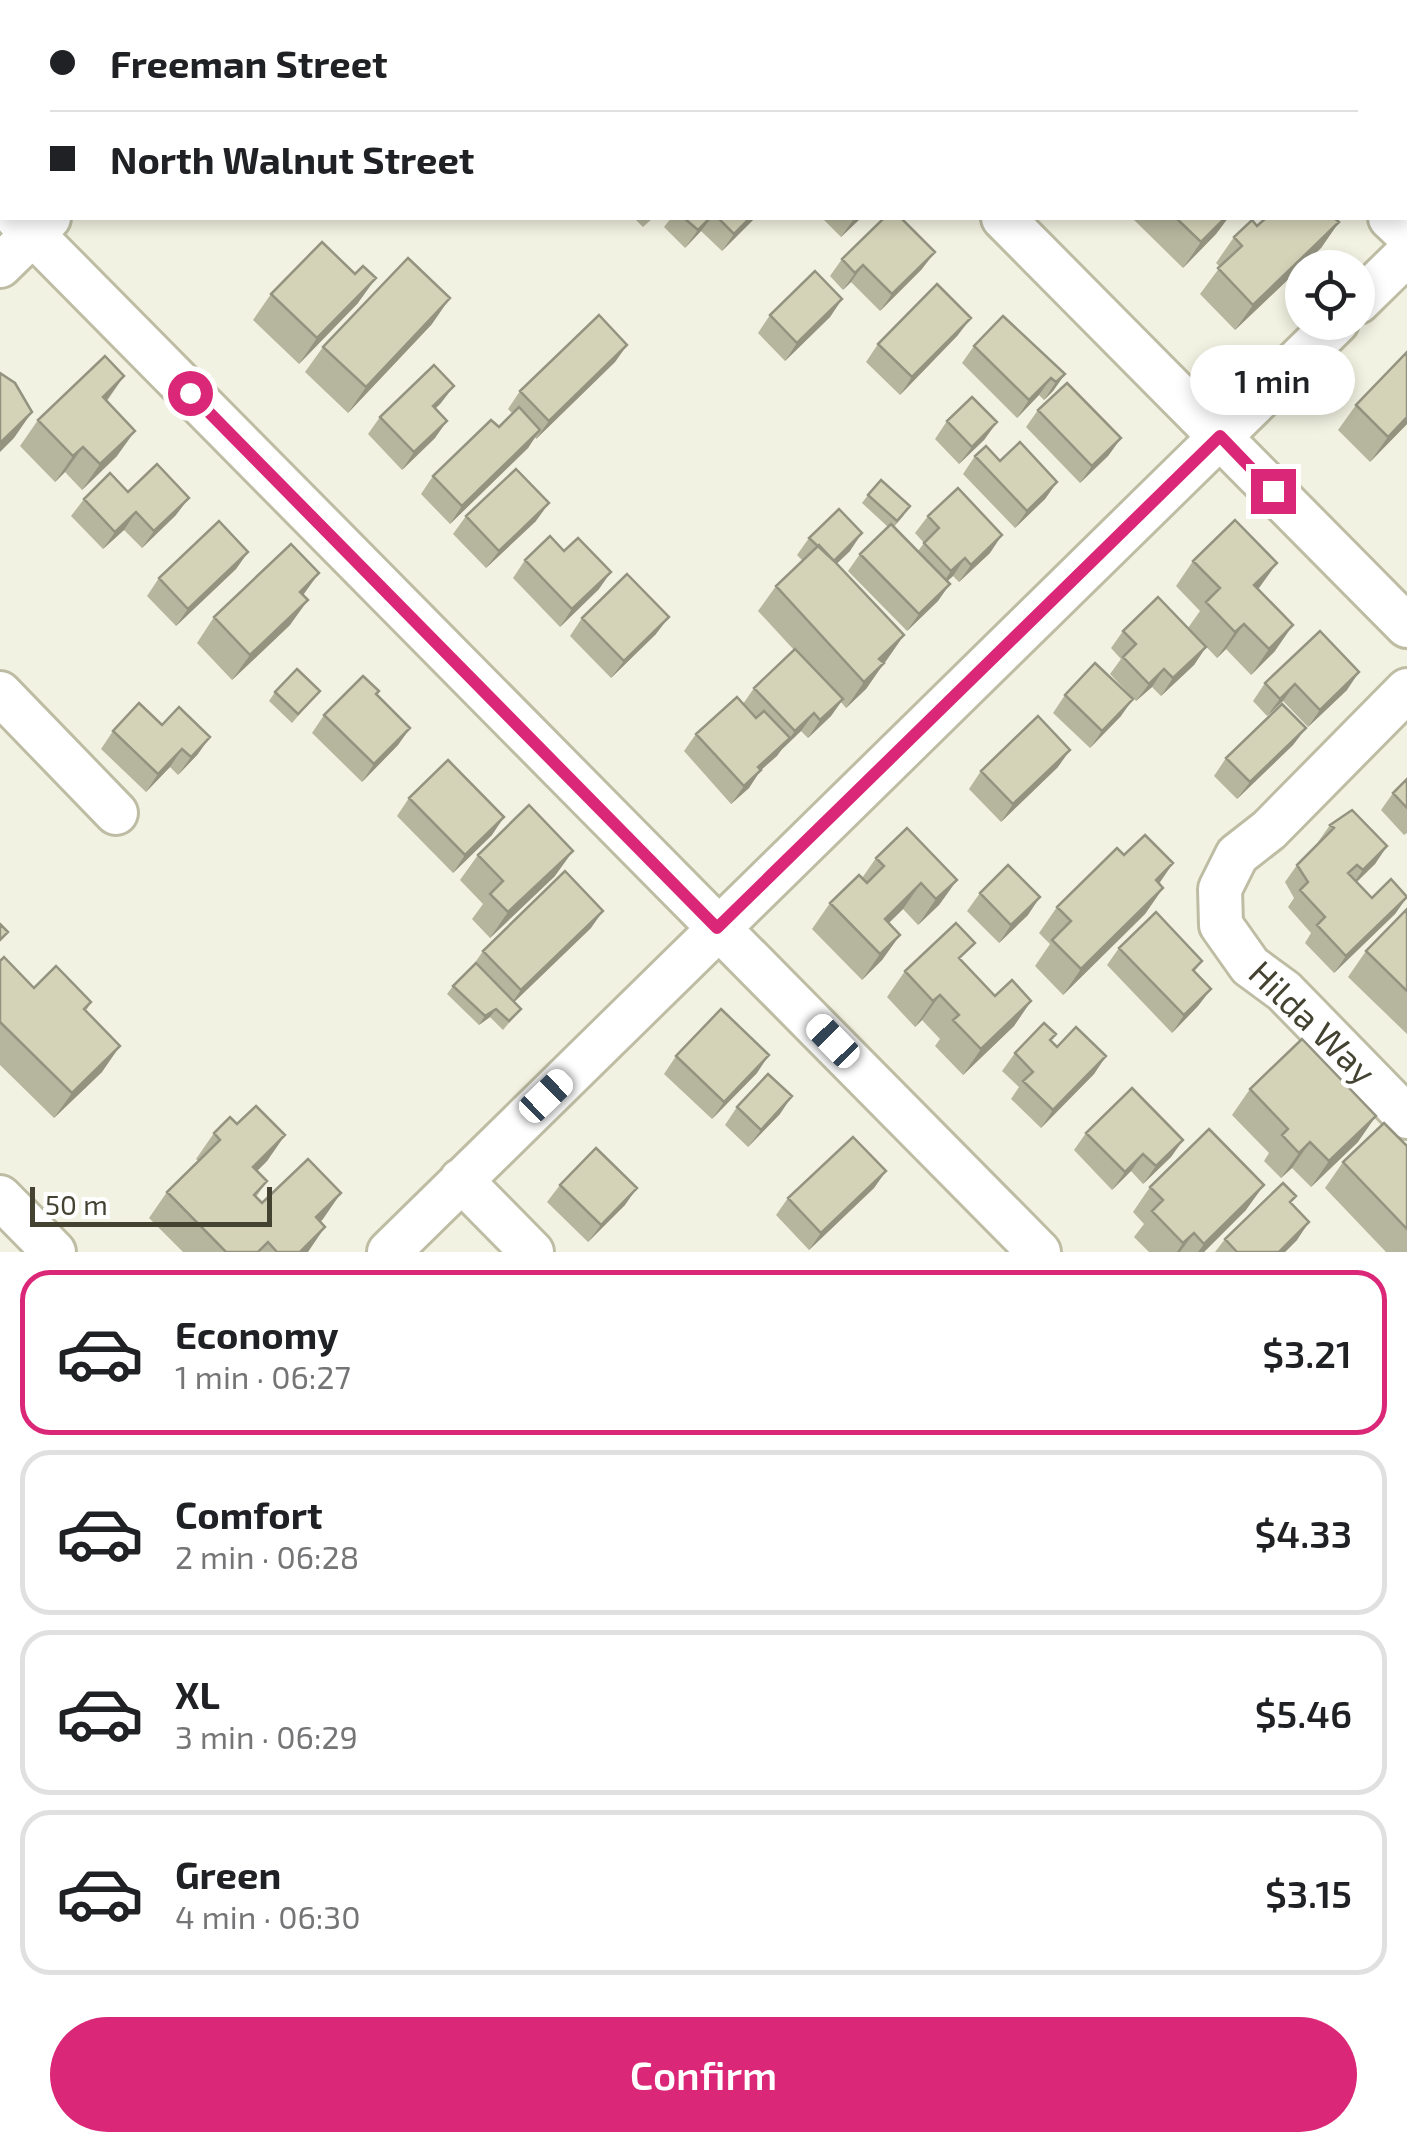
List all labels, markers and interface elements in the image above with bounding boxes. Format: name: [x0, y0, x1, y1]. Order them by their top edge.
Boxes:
text: Freeman Street: [110, 40, 388, 86]
text: North Walnut Street: [110, 136, 474, 182]
map controls: [1285, 250, 1375, 340]
button: locate: [1285, 250, 1375, 340]
callout: 1 min: [1190, 346, 1356, 416]
text: 1 min: [1235, 361, 1310, 399]
route start: [168, 371, 213, 416]
route end: [1251, 469, 1296, 514]
street label: Hilda Way: [1241, 951, 1385, 1092]
car: [801, 1009, 865, 1073]
car: [514, 1064, 578, 1128]
scale bar: [30, 1182, 272, 1226]
text: 50 m: [45, 1187, 108, 1221]
icon: car: [55, 1308, 145, 1398]
text: Economy: [175, 1311, 339, 1357]
text: $3.21: [1262, 1330, 1352, 1376]
text: 1 min · 06:27: [175, 1357, 351, 1395]
icon: car: [55, 1488, 145, 1578]
text: Comfort: [175, 1491, 323, 1537]
text: $4.33: [1255, 1510, 1352, 1556]
text: 2 min · 06:28: [175, 1537, 359, 1575]
icon: car: [55, 1668, 145, 1758]
text: XL: [175, 1671, 220, 1717]
text: $5.46: [1255, 1690, 1352, 1736]
text: 3 min · 06:29: [175, 1717, 358, 1755]
icon: car: [55, 1848, 145, 1938]
text: Green: [175, 1851, 281, 1897]
text: $3.15: [1265, 1870, 1352, 1916]
text: 4 min · 06:30: [175, 1897, 360, 1935]
button: Confirm: [50, 2017, 1357, 2132]

